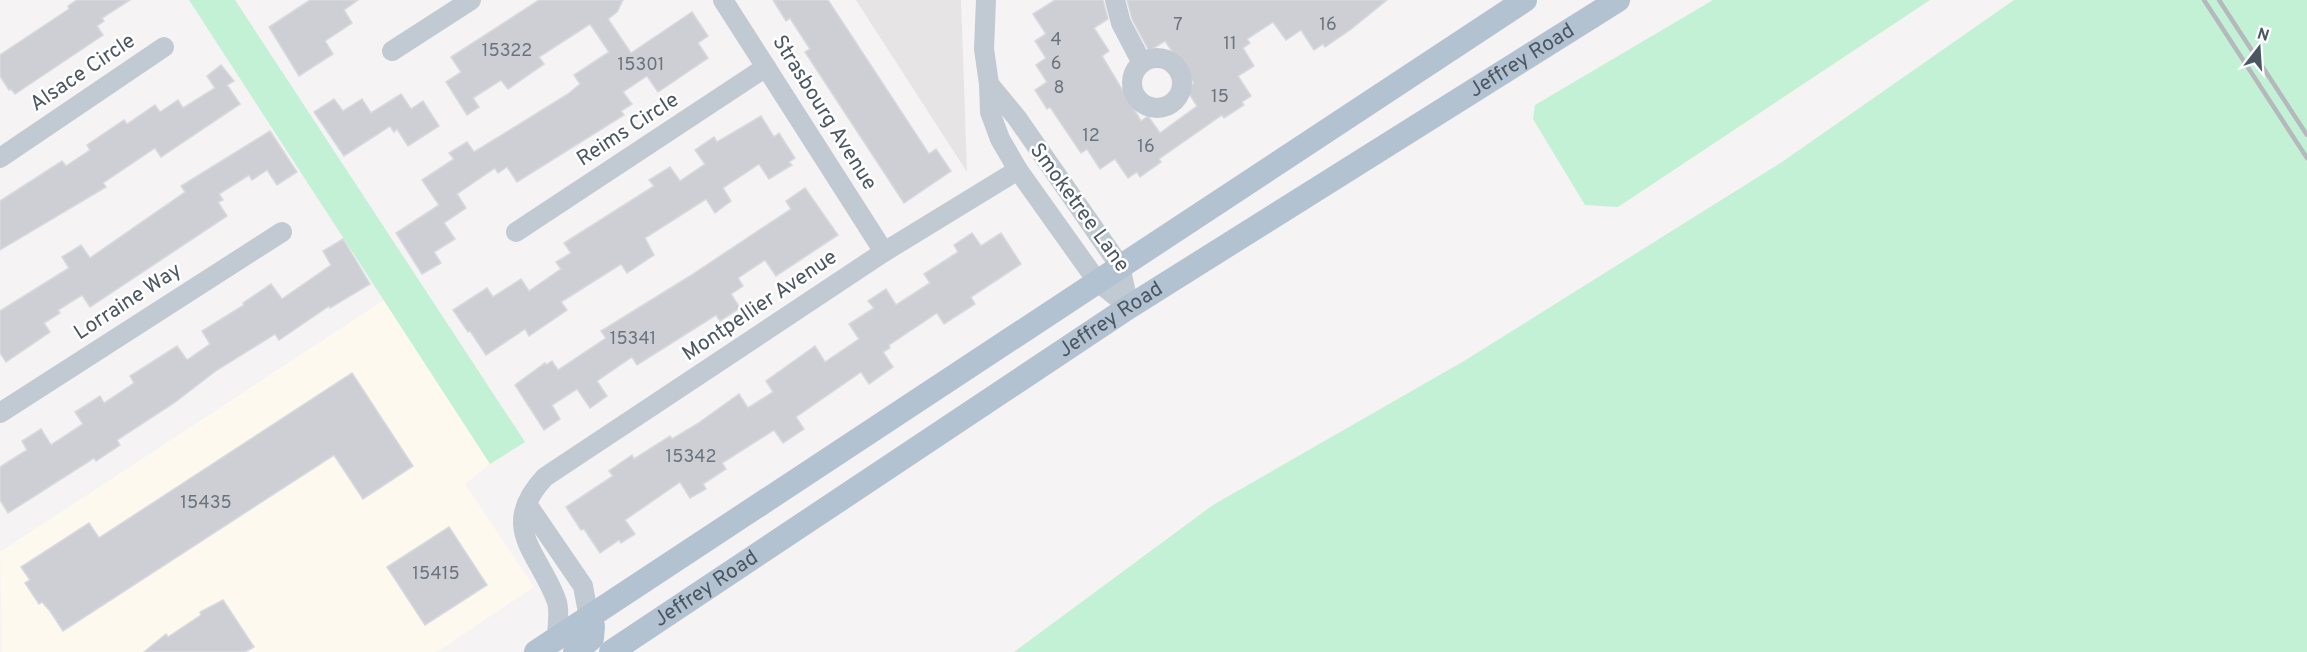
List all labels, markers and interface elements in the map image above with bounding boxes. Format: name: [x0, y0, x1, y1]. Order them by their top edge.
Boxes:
house number: 7: [1173, 14, 1183, 37]
house number: 16: [1319, 14, 1337, 37]
street label: Jeffrey Road: [1464, 17, 1580, 104]
north arrow: [2229, 18, 2289, 78]
text: N: [2254, 24, 2271, 47]
street label: Alsace Circle: [25, 28, 141, 118]
house number: 4: [1050, 29, 1062, 52]
street label: Strasbourg Avenue: [765, 30, 883, 196]
house number: 11: [1223, 33, 1237, 56]
house number: 15322: [482, 40, 532, 63]
house number: 6: [1051, 53, 1061, 76]
house number: 15301: [618, 54, 664, 77]
house number: 8: [1054, 77, 1065, 100]
house number: 15: [1211, 86, 1229, 109]
street label: Reims Circle: [572, 87, 684, 173]
house number: 12: [1082, 125, 1100, 148]
house number: 16: [1137, 136, 1155, 159]
street label: Smoketree Lane: [1023, 138, 1135, 278]
street label: Montpellier Avenue: [677, 244, 843, 368]
street label: Lorraine Way: [69, 257, 187, 347]
street label: Jeffrey Road: [1053, 276, 1168, 364]
house number: 15341: [610, 328, 656, 351]
house number: 15342: [666, 446, 716, 469]
house number: 15435: [180, 492, 232, 515]
street label: Jeffrey Road: [648, 544, 763, 633]
house number: 15415: [412, 563, 460, 586]

